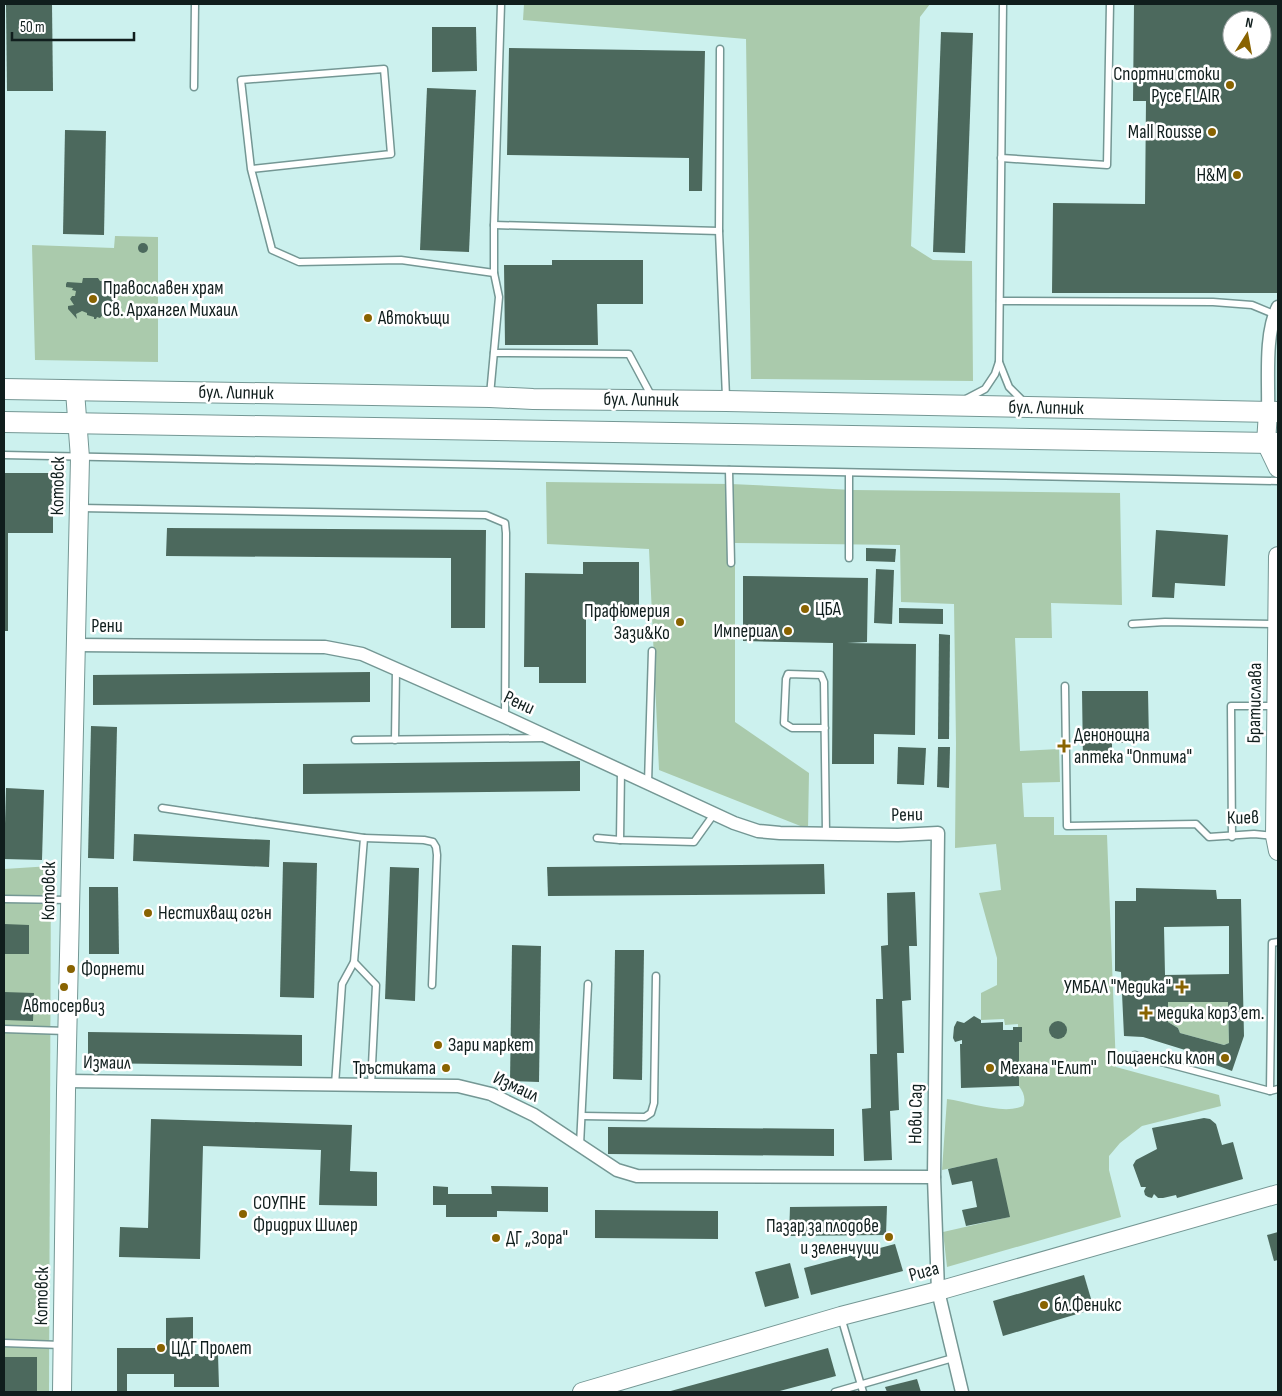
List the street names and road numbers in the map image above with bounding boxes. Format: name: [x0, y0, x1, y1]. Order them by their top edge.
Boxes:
street label: бул. Липник: [198, 381, 275, 405]
street label: бул. Липник: [603, 388, 680, 412]
street label: бул. Липник: [1008, 396, 1085, 420]
street label: Котовск: [46, 455, 70, 516]
street label: Рени: [91, 615, 123, 638]
street label: Братислава: [1243, 662, 1267, 744]
street label: Рени: [500, 686, 538, 720]
street label: Рени: [891, 803, 923, 827]
street label: Киев: [1227, 806, 1259, 830]
street label: Котовск: [37, 860, 61, 921]
street label: Измаил: [83, 1051, 131, 1075]
street label: Измаил: [490, 1066, 543, 1108]
street label: Нови Сад: [904, 1084, 928, 1144]
street label: Рига: [906, 1257, 942, 1287]
street label: Котовск: [30, 1265, 54, 1326]

